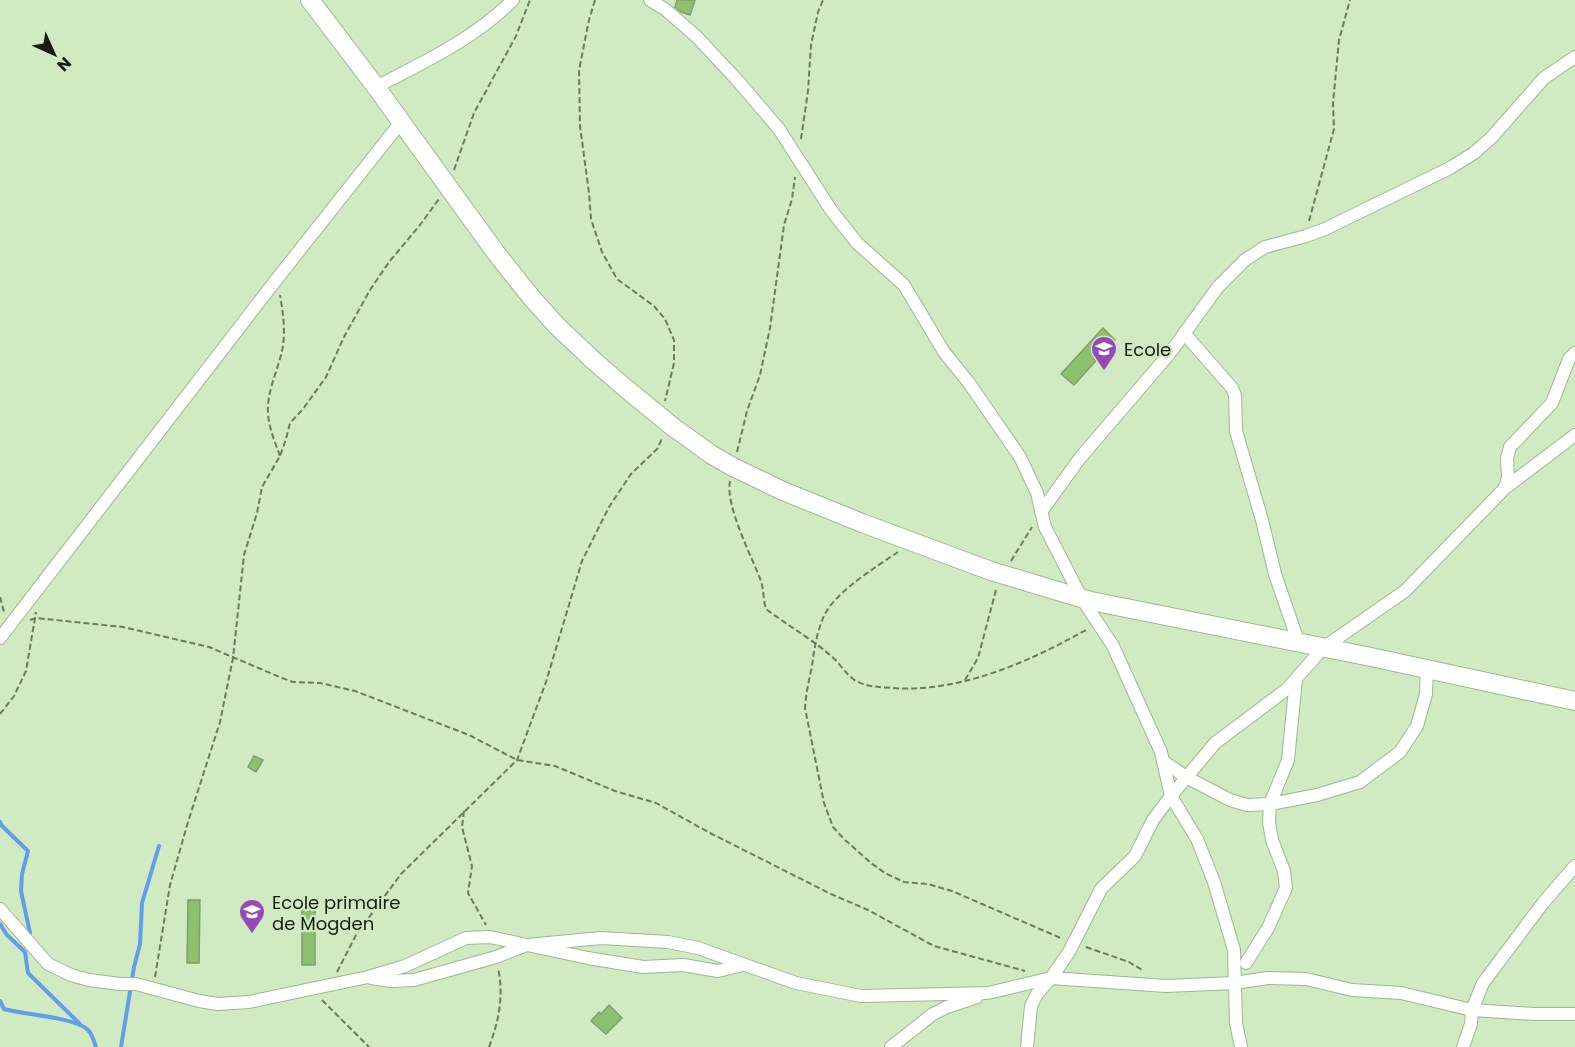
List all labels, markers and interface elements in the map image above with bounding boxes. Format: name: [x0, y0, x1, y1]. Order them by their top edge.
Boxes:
north arrow: [24, 24, 84, 84]
text: N: [52, 52, 77, 77]
school or university icon: Ecole: [1089, 334, 1119, 372]
place label: Ecole: [1124, 337, 1171, 362]
place label: Ecole primaire de Mogden: [272, 890, 400, 936]
school or university icon: Ecole primaire de Mogden: [237, 897, 267, 935]

